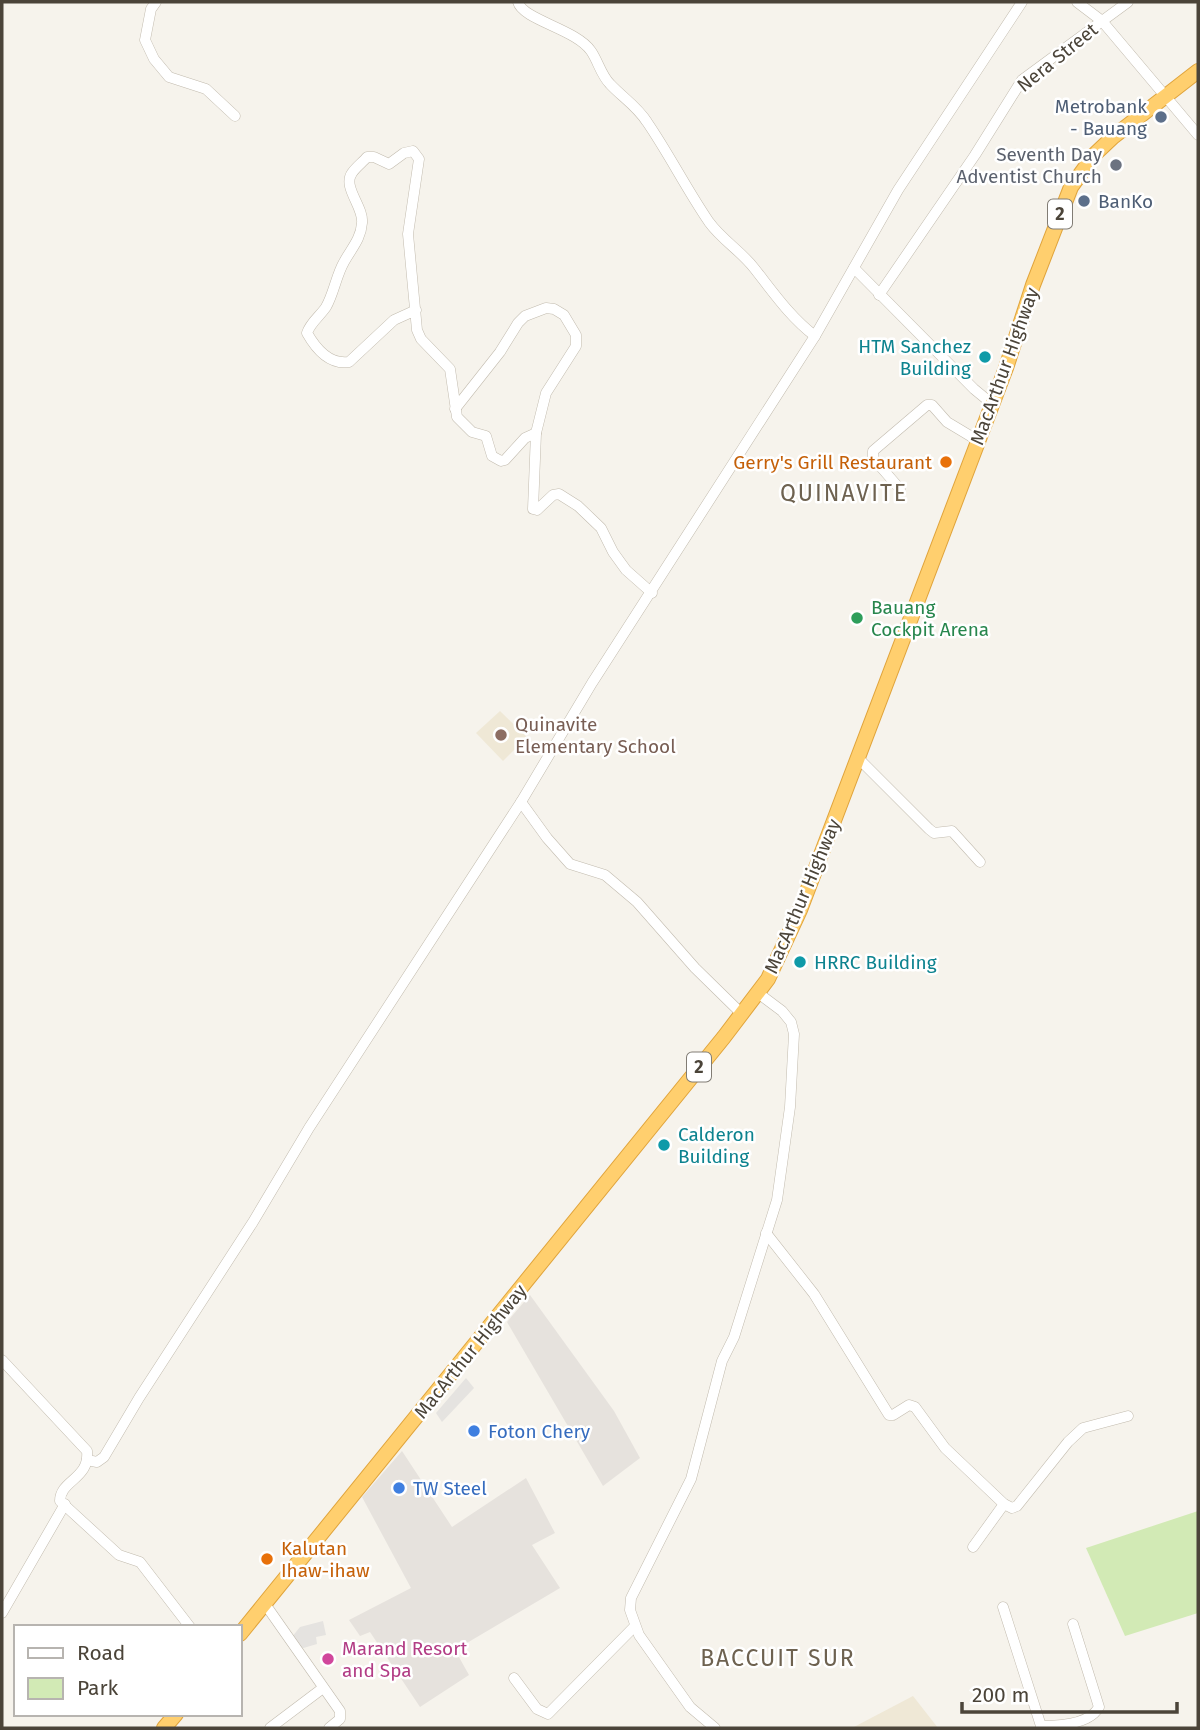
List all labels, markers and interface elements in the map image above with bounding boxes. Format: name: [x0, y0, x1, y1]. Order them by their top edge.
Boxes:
street label: Nera Street: [1012, 18, 1102, 97]
place label: Metrobank - Bauang: [1055, 95, 1147, 140]
marker: Metrobank - Bauang: [1153, 109, 1169, 125]
place label: Seventh Day Adventist Church: [956, 143, 1103, 188]
marker: Seventh Day Adventist Church: [1108, 157, 1124, 173]
place label: BanKo: [1098, 190, 1153, 213]
marker: BanKo: [1076, 193, 1092, 209]
road number: 2: [1048, 200, 1072, 229]
street label: MacArthur Highway: [965, 284, 1044, 448]
place label: HTM Sanchez Building: [858, 335, 971, 380]
marker: HTM Sanchez Building: [977, 349, 993, 365]
place label: Gerry's Grill Restaurant: [733, 451, 932, 474]
marker: Gerry's Grill Restaurant: [938, 454, 954, 470]
district label: QUINAVITE: [780, 479, 908, 507]
place label: Bauang Cockpit Arena: [871, 596, 989, 641]
marker: Bauang Cockpit Arena: [849, 610, 865, 626]
place label: Quinavite Elementary School: [515, 713, 676, 758]
marker: Quinavite Elementary School: [493, 727, 509, 743]
street label: MacArthur Highway: [759, 815, 846, 977]
place label: HRRC Building: [814, 951, 937, 974]
marker: HRRC Building: [792, 954, 808, 970]
road number: 2: [687, 1052, 711, 1082]
place label: Calderon Building: [678, 1123, 755, 1168]
marker: Calderon Building: [656, 1137, 672, 1153]
street label: MacArthur Highway: [409, 1279, 532, 1423]
place label: Foton Chery: [488, 1420, 591, 1443]
marker: Foton Chery: [466, 1423, 482, 1439]
place label: TW Steel: [413, 1477, 487, 1500]
marker: TW Steel: [391, 1480, 407, 1496]
place label: Kalutan Ihaw-ihaw: [281, 1537, 370, 1582]
marker: Kalutan Ihaw-ihaw: [259, 1551, 275, 1567]
legend: [14, 1625, 242, 1716]
place label: Marand Resort and Spa: [342, 1637, 468, 1682]
text: Road: [77, 1640, 125, 1666]
district label: BACCUIT SUR: [700, 1644, 856, 1672]
marker: Marand Resort and Spa: [320, 1651, 336, 1667]
scale bar: [962, 1670, 1177, 1714]
text: Park: [77, 1675, 119, 1701]
text: 200 m: [972, 1682, 1029, 1708]

